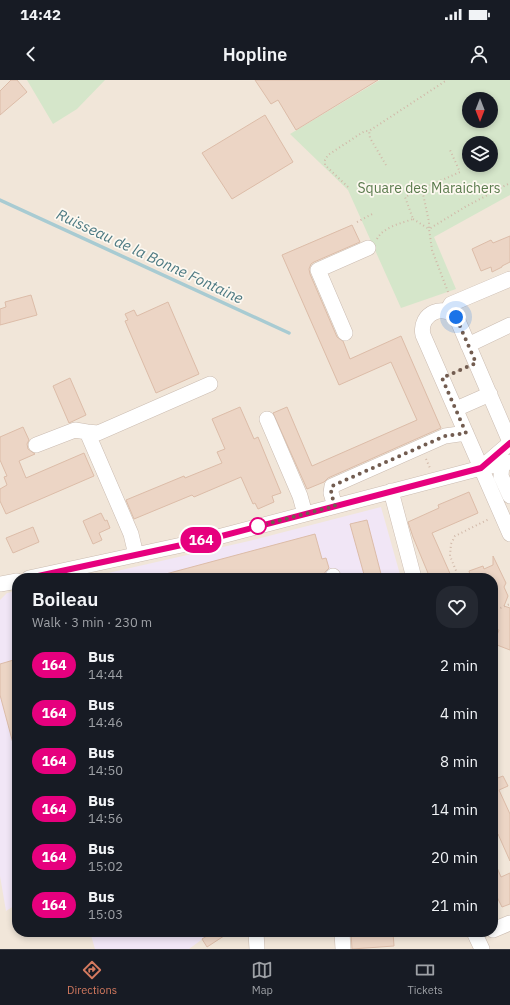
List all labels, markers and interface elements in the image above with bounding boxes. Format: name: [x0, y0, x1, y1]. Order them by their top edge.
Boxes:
text: 14:42: [20, 5, 61, 24]
icon: back: [20, 43, 42, 65]
text: Hopline: [223, 43, 287, 66]
icon: person: [468, 43, 490, 65]
north arrow: [462, 92, 498, 128]
map controls: [462, 92, 498, 172]
button: layers: [462, 136, 498, 172]
park label: Square des Maraichers: [357, 179, 501, 197]
water label: Ruisseau de la Bonne Fontaine: [54, 204, 247, 308]
your location: [446, 307, 466, 327]
unlabelled marker: [249, 517, 267, 535]
line badge: 164: [178, 527, 224, 553]
text: 164: [188, 531, 214, 549]
button: heart: [436, 586, 478, 628]
text: Boileau: [32, 587, 99, 611]
text: Walk · 3 min · 230 m: [32, 614, 152, 631]
text: Bus: [88, 647, 115, 666]
text: 164: [41, 656, 67, 674]
text: 2 min: [440, 656, 478, 675]
text: 14:44: [88, 666, 123, 683]
text: Bus: [88, 695, 115, 714]
text: 164: [41, 704, 67, 722]
text: 4 min: [440, 704, 478, 723]
text: 14:46: [88, 714, 123, 731]
text: Bus: [88, 743, 115, 762]
text: 164: [41, 752, 67, 770]
text: 8 min: [440, 752, 478, 771]
text: 14:50: [88, 762, 123, 779]
text: Bus: [88, 791, 115, 810]
text: 164: [41, 800, 67, 818]
text: 14 min: [431, 800, 478, 819]
text: 14:56: [88, 810, 123, 827]
text: Bus: [88, 839, 115, 858]
text: 164: [41, 848, 67, 866]
text: 20 min: [431, 848, 478, 867]
text: 15:02: [88, 858, 123, 875]
text: Bus: [88, 887, 115, 906]
text: 164: [41, 896, 67, 914]
text: 21 min: [431, 896, 478, 915]
text: 15:03: [88, 906, 123, 923]
tab: Directions: [67, 959, 117, 997]
tab: Map: [251, 959, 273, 997]
tab: Tickets: [407, 959, 443, 997]

